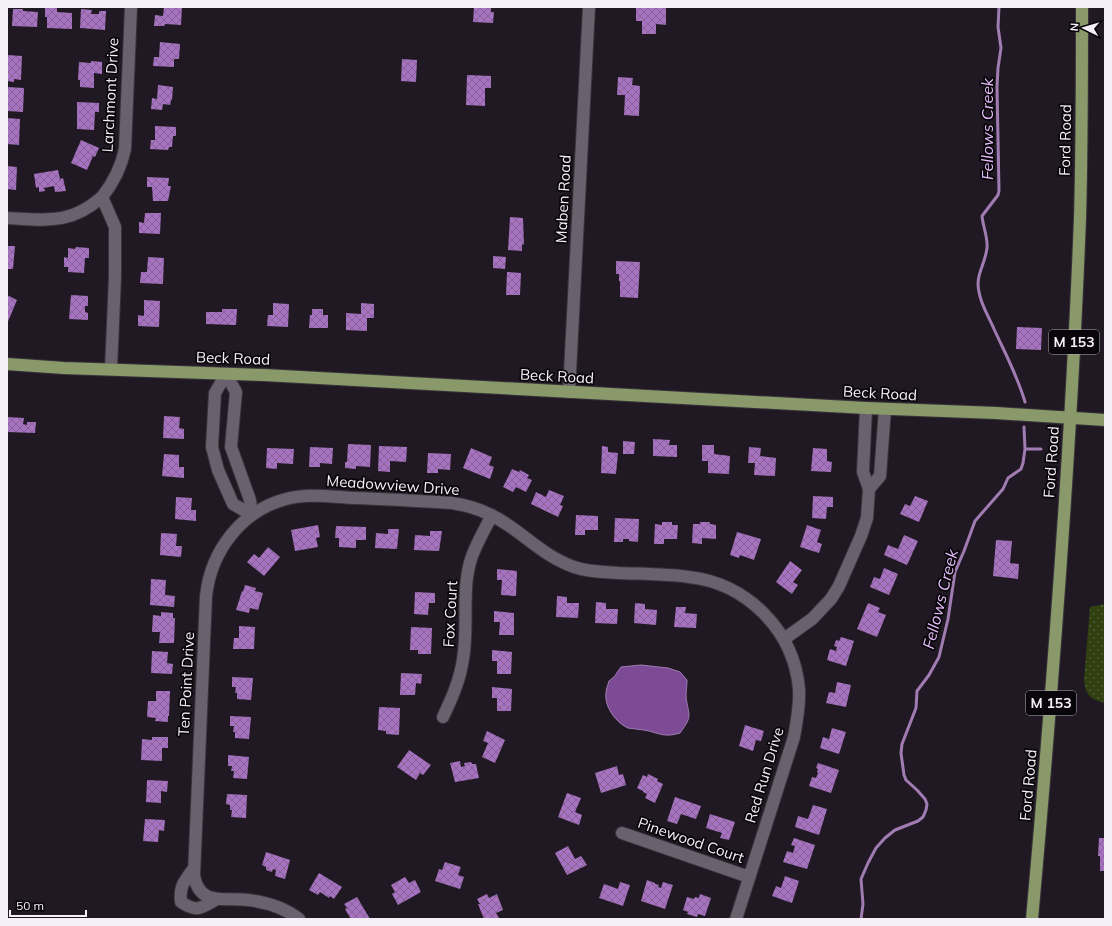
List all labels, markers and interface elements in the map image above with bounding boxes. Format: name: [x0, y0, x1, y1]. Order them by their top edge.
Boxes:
north arrow: [1064, 8, 1104, 48]
text: N: [1067, 22, 1081, 32]
street label: Larchmont Drive: [98, 37, 122, 153]
water label: Fellows Creek: [977, 77, 997, 180]
street label: Ford Road: [1055, 104, 1075, 176]
street label: Maben Road: [551, 154, 575, 244]
road number: M 153: [1049, 330, 1099, 354]
street label: Beck Road: [196, 347, 270, 369]
street label: Beck Road: [519, 365, 595, 387]
street label: Beck Road: [842, 382, 918, 404]
street label: Ford Road: [1039, 426, 1063, 498]
street label: Meadowview Drive: [326, 471, 460, 499]
water label: Fellows Creek: [918, 546, 962, 651]
street label: Fox Court: [439, 580, 461, 648]
street label: Ten Point Drive: [174, 631, 198, 737]
road number: M 153: [1026, 691, 1076, 715]
street label: Red Run Drive: [740, 725, 788, 825]
street label: Ford Road: [1015, 748, 1041, 822]
street label: Pinewood Court: [635, 813, 747, 867]
scale bar: [10, 892, 86, 918]
text: 50 m: [16, 898, 44, 913]

